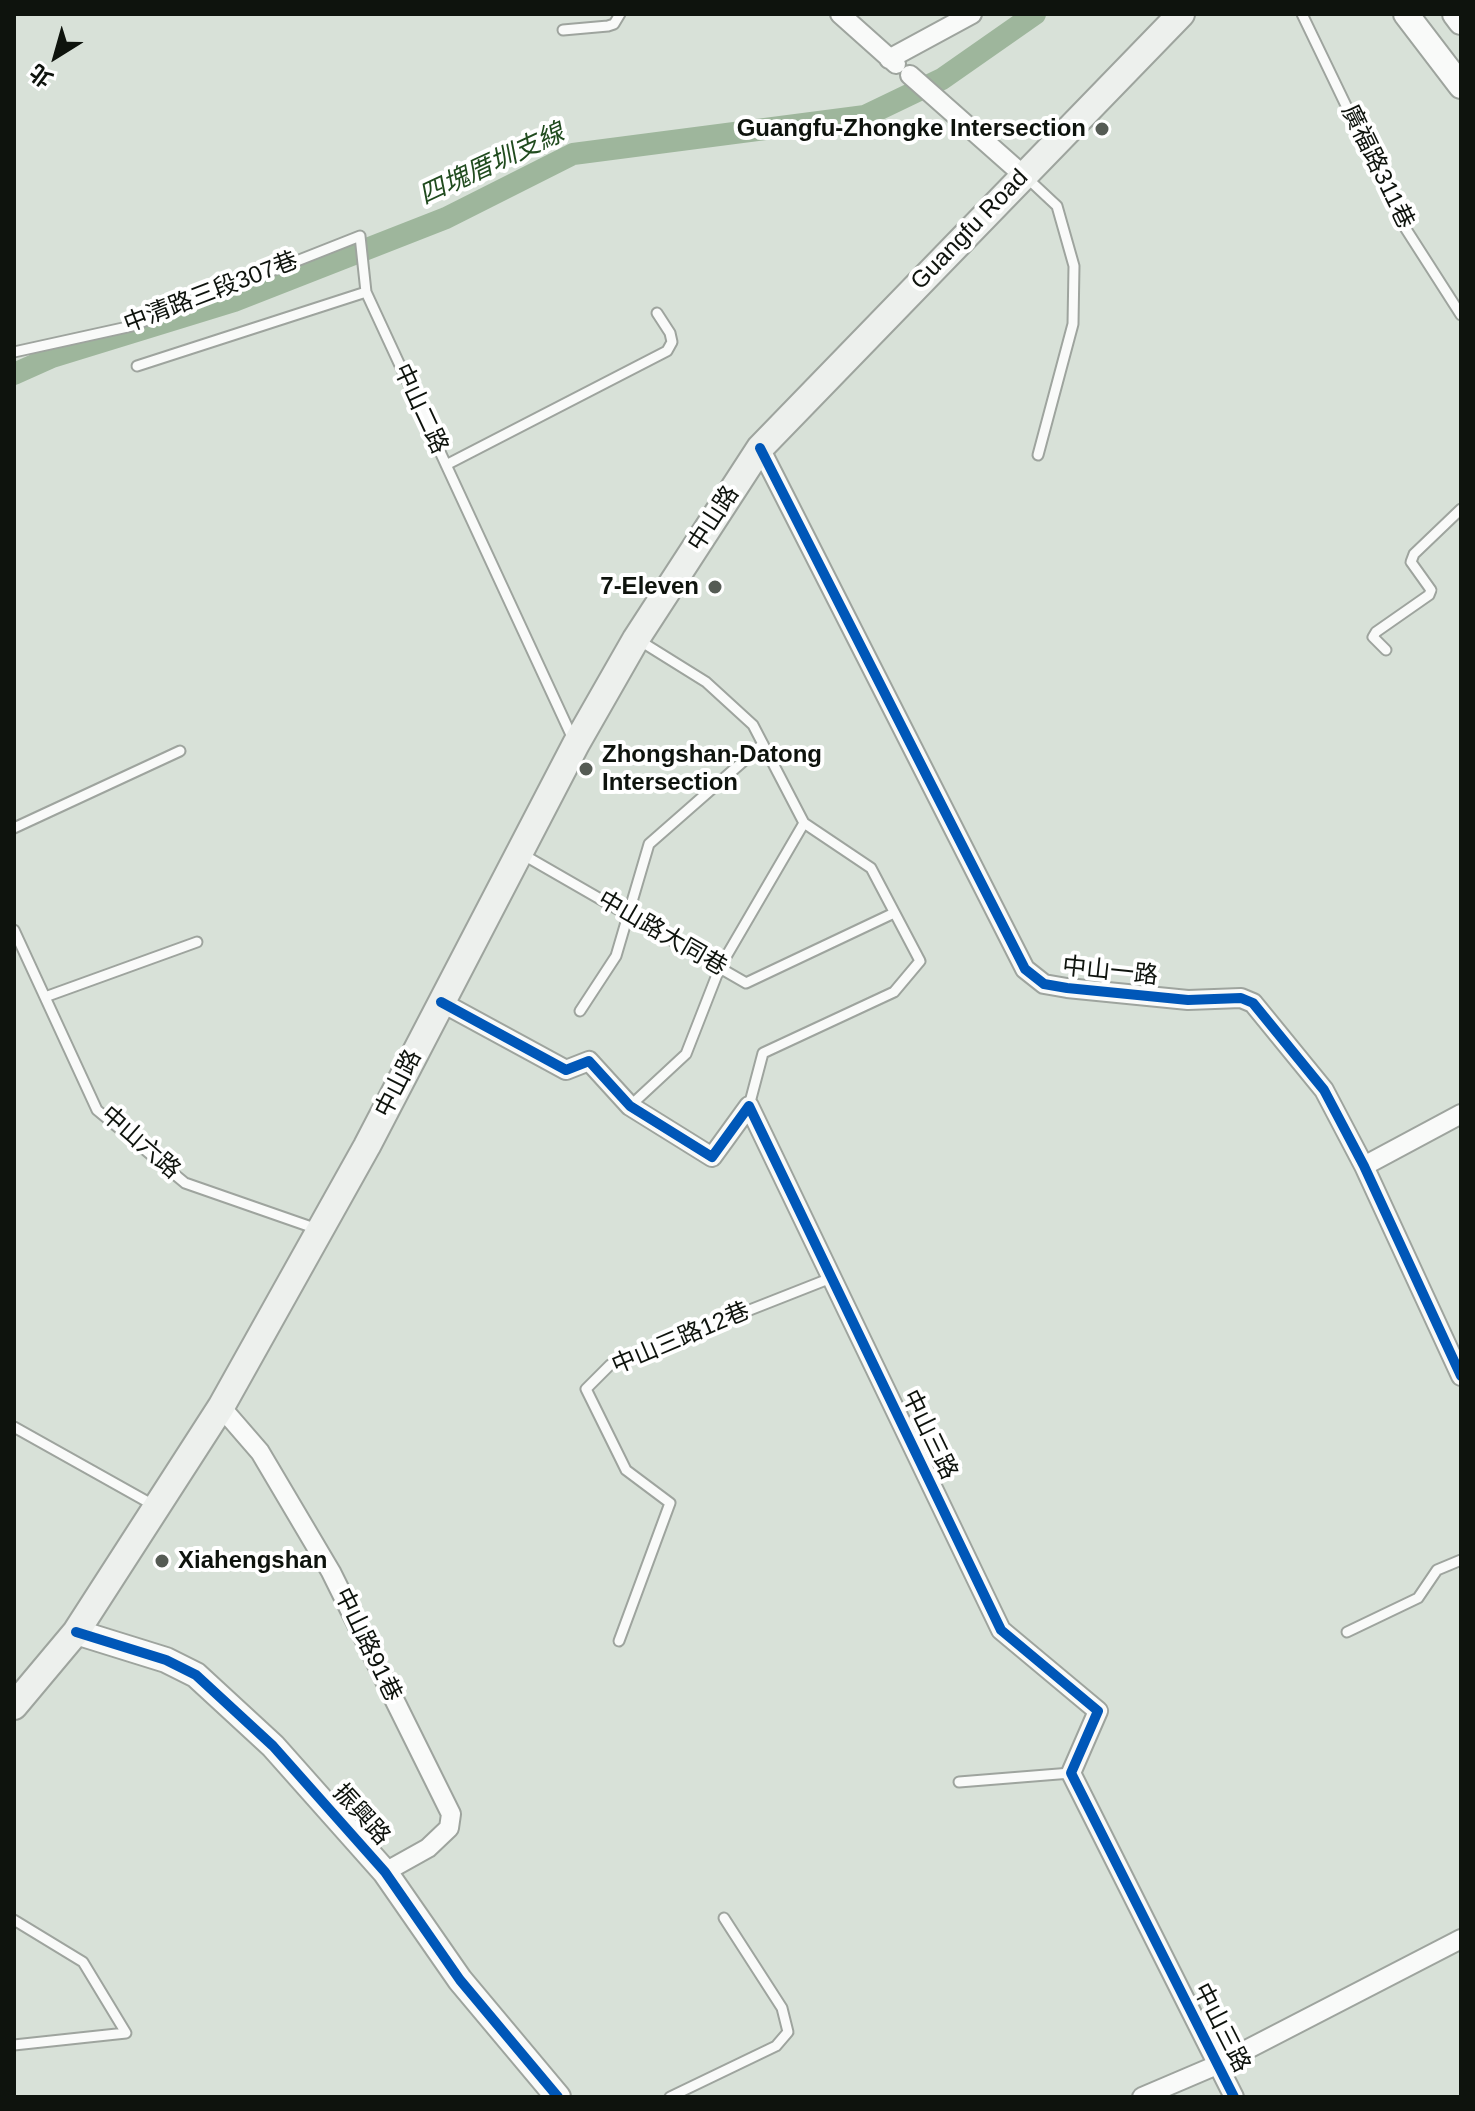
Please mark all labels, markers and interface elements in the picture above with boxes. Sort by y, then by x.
north arrow [16,16,96,96]
text: 北 [25,59,58,92]
street label: 廣福路311巷 [1335,100,1419,234]
place label: Guangfu-Zhongke Intersection [737,115,1086,143]
water label: 四塊厝圳支線 [415,118,569,212]
marker: Guangfu-Zhongke Intersection [1093,120,1111,138]
street label: Guangfu Road [905,164,1035,296]
street label: 中清路三段307巷 [120,247,302,339]
street label: 中山二路 [387,359,453,459]
street label: 中山路 [682,481,746,557]
place label: 7-Eleven [600,573,699,601]
marker: 7-Eleven [706,578,724,596]
place label: Zhongshan-Datong Intersection [602,741,822,797]
marker: Zhongshan-Datong Intersection [577,760,595,778]
street label: 中山路大同巷 [592,886,732,982]
street label: 中山一路 [1061,953,1159,991]
street label: 中山路 [370,1045,428,1123]
street label: 中山六路 [94,1101,186,1185]
street label: 中山三路12巷 [608,1297,754,1381]
street label: 中山三路 [895,1386,963,1484]
place label: Xiahengshan [178,1547,327,1575]
marker: Xiahengshan [153,1552,171,1570]
street label: 中山路91巷 [327,1584,407,1706]
street label: 振興路 [326,1779,396,1851]
street label: 中山三路 [1186,1979,1256,2077]

